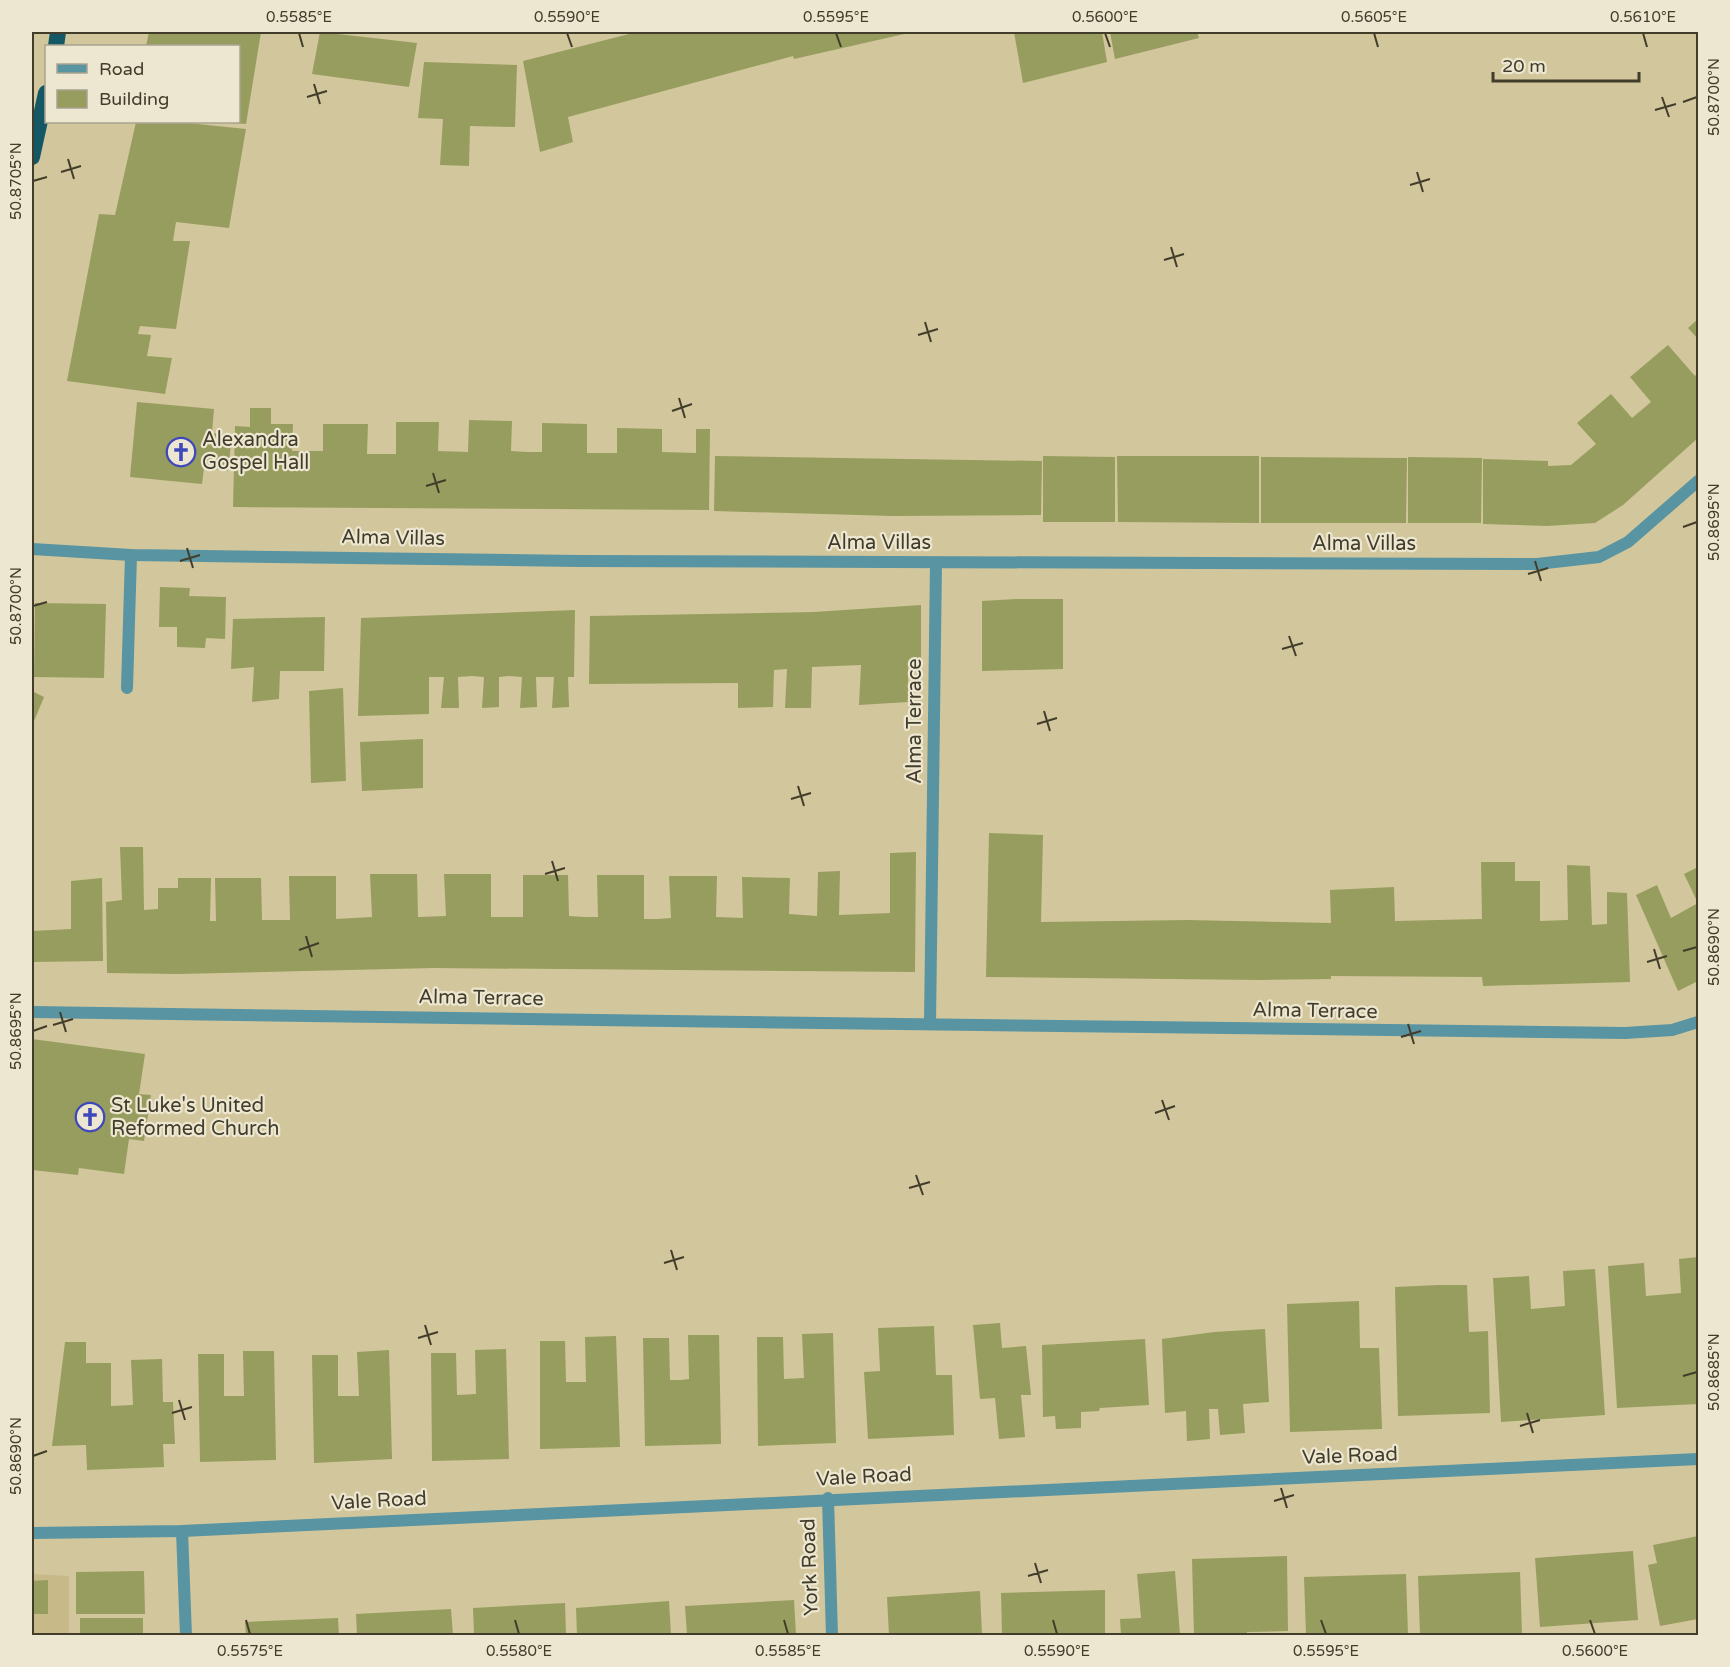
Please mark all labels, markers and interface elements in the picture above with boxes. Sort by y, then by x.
text: 0.5585°E [266,8,332,26]
text: 0.5590°E [534,8,600,26]
text: 0.5595°E [803,8,869,26]
text: 0.5600°E [1072,8,1138,26]
text: 0.5605°E [1341,8,1407,26]
text: 0.5610°E [1610,8,1676,26]
legend [45,45,240,123]
scale bar [1493,45,1638,83]
text: 20 m [1502,55,1546,77]
text: Road [99,58,144,80]
text: 50.8700°N [1705,58,1723,136]
text: Building [99,88,169,110]
text: 50.8705°N [7,142,25,220]
place label: Alexandra Gospel Hall [202,428,309,475]
church icon: Alexandra Gospel Hall [165,436,197,468]
text: 50.8695°N [1705,483,1723,561]
street label: Alma Villas [341,525,445,551]
street label: Alma Villas [827,531,931,555]
street label: Alma Villas [1312,532,1416,556]
text: 50.8700°N [7,567,25,645]
street label: Alma Terrace [903,658,927,784]
text: 50.8690°N [1705,908,1723,986]
street label: Alma Terrace [418,985,544,1011]
text: 50.8695°N [7,992,25,1070]
street label: Alma Terrace [1252,998,1378,1024]
place label: St Luke's United Reformed Church [111,1094,279,1141]
church icon: St Luke's United Reformed Church [74,1101,106,1133]
text: 50.8685°N [1705,1333,1723,1411]
text: 50.8690°N [7,1417,25,1495]
street label: Vale Road [1302,1442,1398,1470]
street label: Vale Road [816,1463,912,1491]
street label: Vale Road [331,1487,427,1515]
street label: York Road [796,1518,824,1616]
text: 0.5575°E [217,1642,283,1660]
text: 0.5580°E [486,1642,552,1660]
text: 0.5585°E [755,1642,821,1660]
text: 0.5590°E [1024,1642,1090,1660]
text: 0.5595°E [1293,1642,1359,1660]
text: 0.5600°E [1562,1642,1628,1660]

